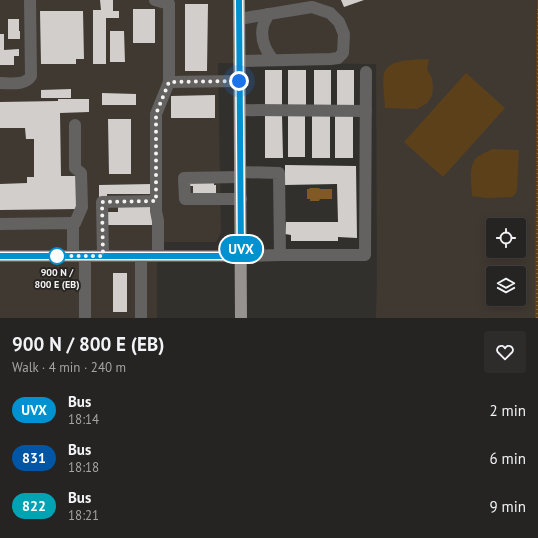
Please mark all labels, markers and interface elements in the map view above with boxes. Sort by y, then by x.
your location [229,71,249,91]
map controls [486,218,526,306]
button: locate [486,218,526,258]
line badge: UVX [218,236,264,262]
text: UVX [228,240,254,258]
marker: 900 N / 800 E (EB) [48,247,66,265]
place label: 900 N / 800 E (EB) [35,266,79,291]
button: layers [486,266,526,306]
button: heart [484,331,526,373]
text: 900 N / 800 E (EB) [12,332,164,356]
text: Walk · 4 min · 240 m [12,359,126,376]
text: Bus [68,392,91,411]
text: UVX [21,401,47,419]
text: 2 min [489,401,526,420]
text: 18:14 [68,411,99,428]
text: Bus [68,440,91,459]
text: 831 [22,449,46,467]
text: 6 min [489,449,526,468]
text: 18:18 [68,459,99,476]
text: Bus [68,488,91,507]
text: 822 [22,497,46,515]
text: 9 min [489,497,526,516]
text: 18:21 [68,507,99,524]

